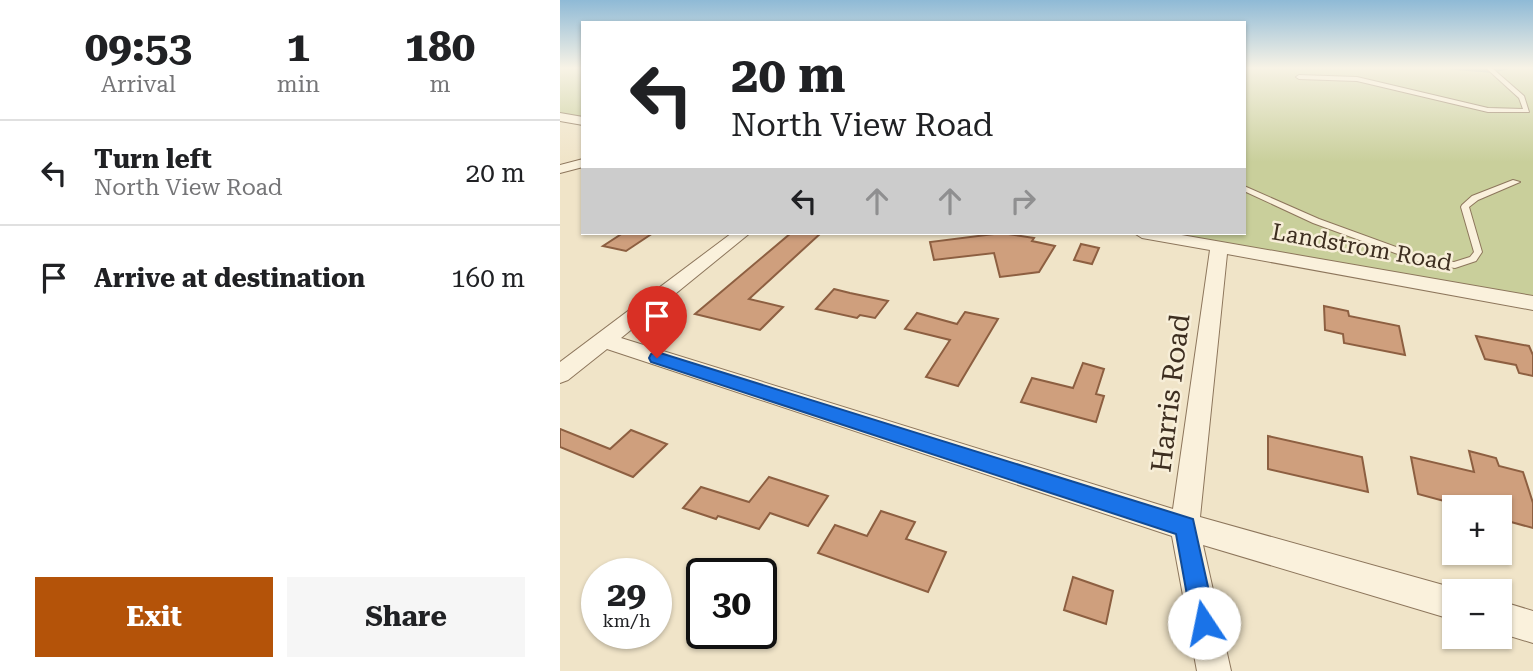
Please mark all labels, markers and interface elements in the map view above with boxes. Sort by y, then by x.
text: 09:53 [85,22,192,71]
text: 1 [287,22,310,71]
text: 180 [405,22,475,71]
text: 20 m [731,47,846,104]
icon: left [616,49,707,140]
text: Arrival [101,71,176,98]
text: min [277,71,320,98]
text: m [429,71,450,98]
text: North View Road [731,106,993,144]
text: Turn left [94,144,212,174]
icon: left [35,154,73,192]
text: 20 m [466,158,525,188]
text: North View Road [94,174,283,201]
icon: left [785,182,823,220]
icon: ahead [858,182,896,220]
icon: ahead [931,182,969,220]
icon: right [1004,182,1042,220]
street label: Landstrom Road [1270,218,1454,277]
icon: arrive [35,259,73,297]
text: Arrive at destination [94,263,365,293]
text: 160 m [451,263,525,293]
pin [627,286,687,358]
icon: arrive [638,297,676,335]
street label: Harris Road [1144,312,1197,474]
map controls [1442,495,1512,649]
button: + [1442,495,1512,565]
speed limit sign: 30 [686,558,777,649]
text: 29 [607,574,646,615]
button: Exit [35,577,273,657]
button: Share [287,577,525,657]
button: − [1442,579,1512,649]
position arrow [1167,586,1241,660]
text: km/h [602,610,651,631]

